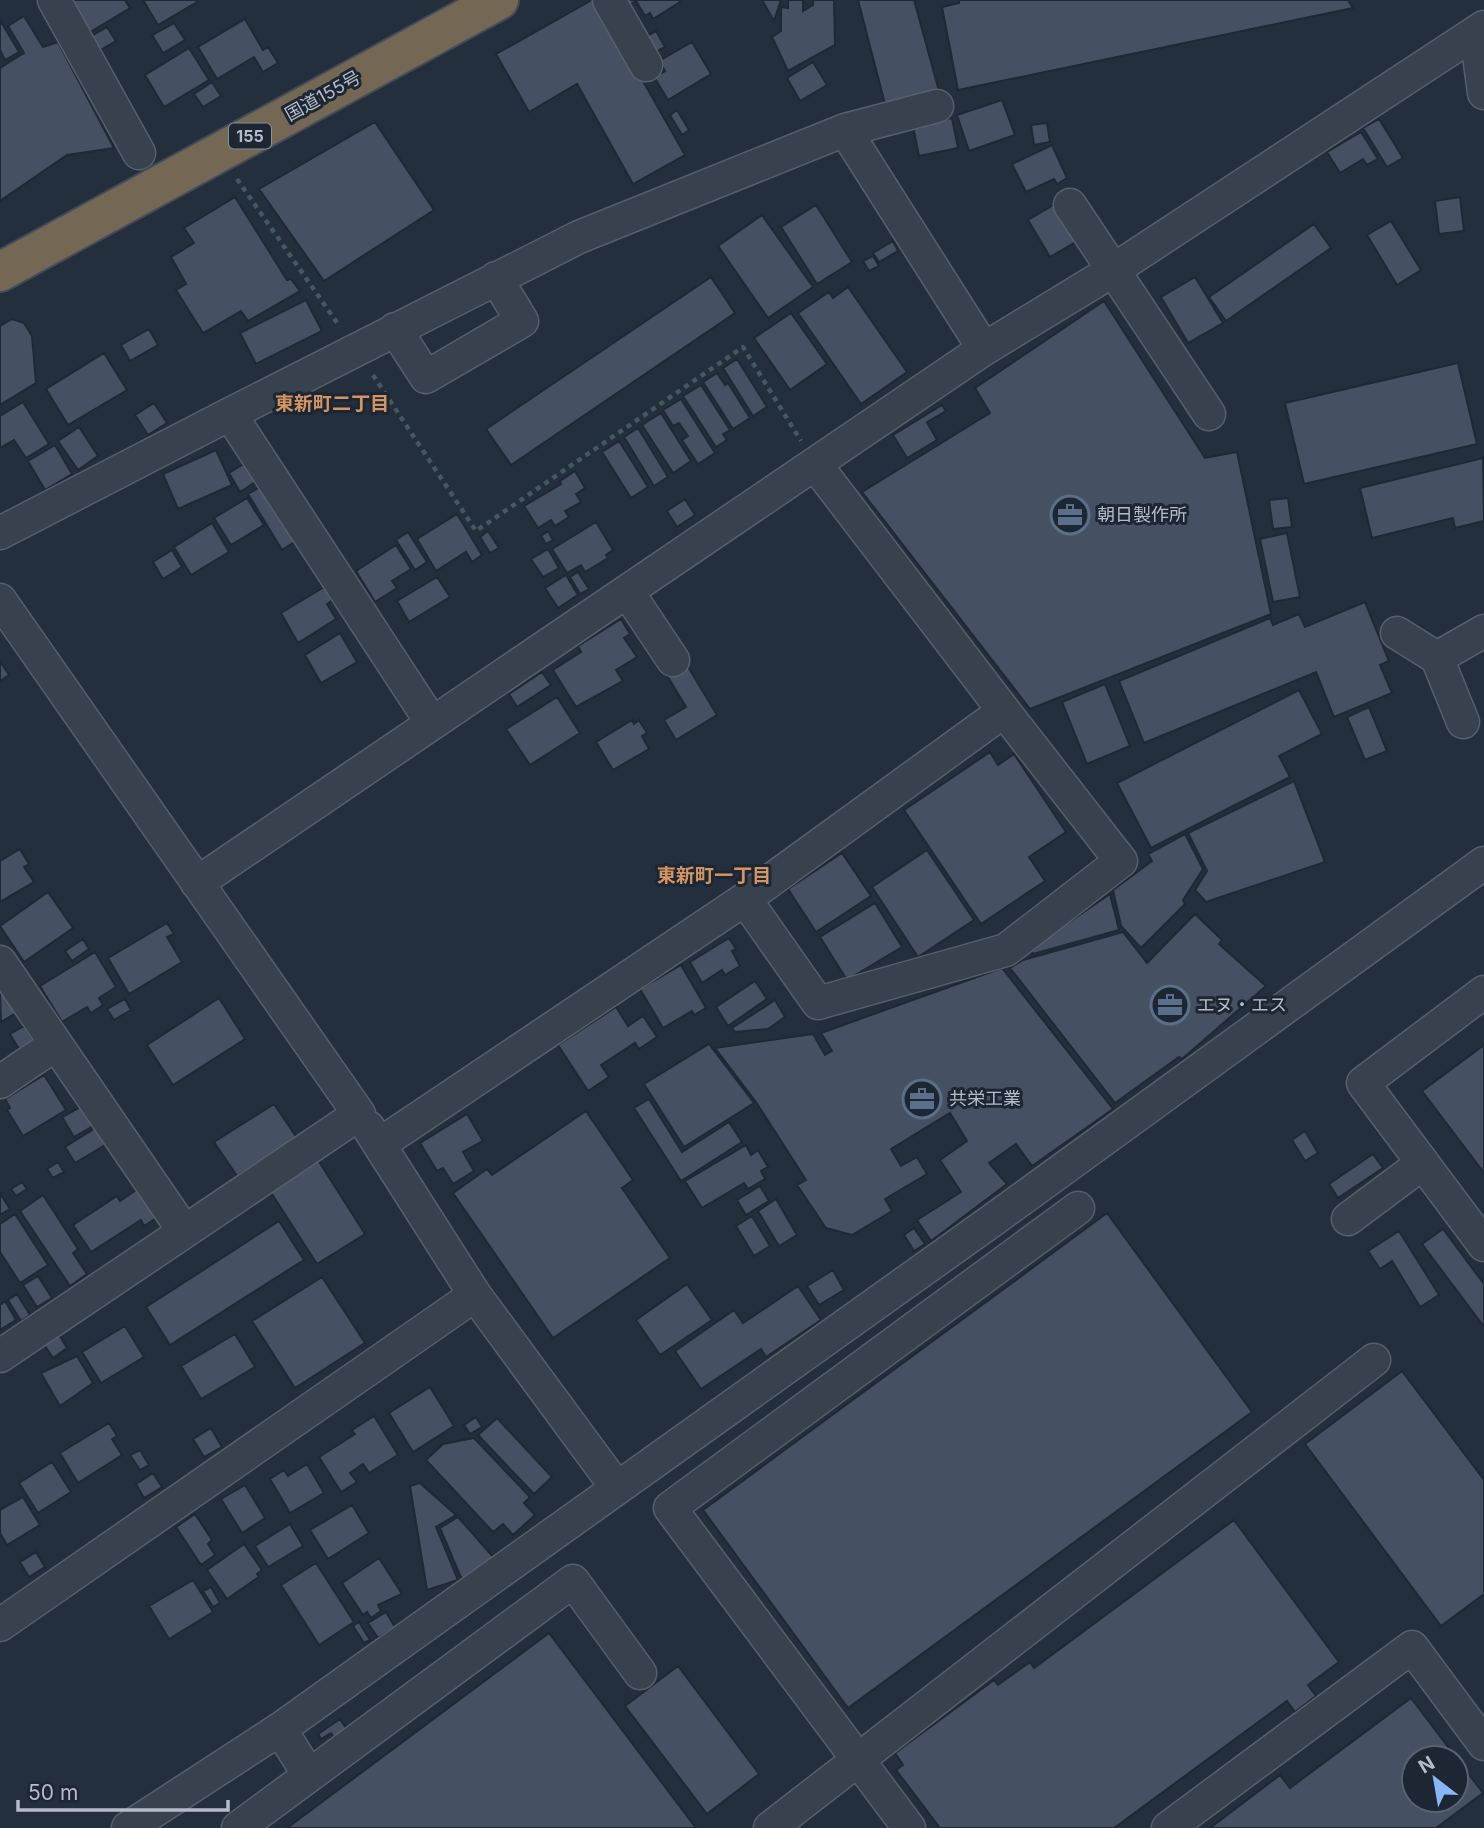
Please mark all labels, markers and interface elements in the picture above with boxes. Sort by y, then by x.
street label: 国道155号 [281,66,364,125]
road number: 155 [229,124,271,148]
district label: 東新町二丁目 [275,392,389,415]
office icon: 朝日製作所 [1049,494,1091,536]
place label: 朝日製作所 [1097,504,1187,525]
district label: 東新町一丁目 [657,864,771,887]
office icon: エヌ・エス [1149,984,1191,1026]
place label: エヌ・エス [1197,994,1287,1015]
office icon: 共栄工業 [901,1078,943,1120]
place label: 共栄工業 [949,1088,1021,1109]
north arrow [1400,1744,1470,1814]
text: N [1414,1751,1439,1778]
scale bar [18,1769,228,1813]
text: 50 m [28,1780,78,1805]

